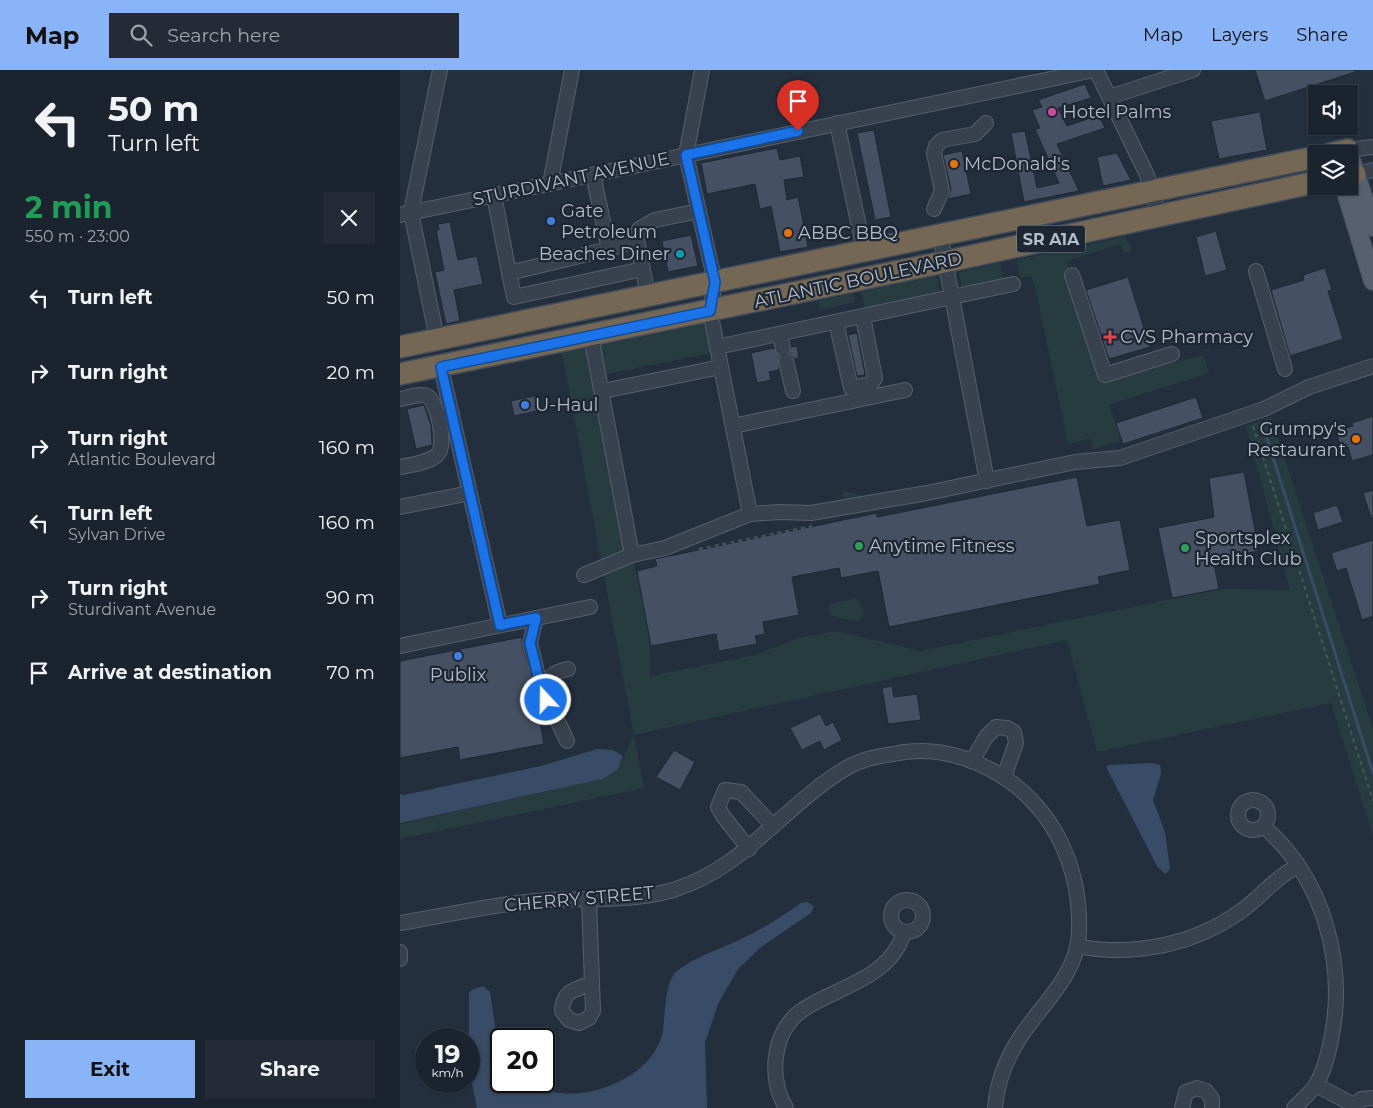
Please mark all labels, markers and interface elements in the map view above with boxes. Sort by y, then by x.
search box [109,13,459,58]
text: Map [25,21,79,50]
icon: search [127,21,155,49]
text: Search here [167,24,280,47]
text: Map [1143,24,1183,46]
text: Layers [1211,24,1268,46]
text: Share [1296,24,1348,46]
pin [777,80,819,131]
map controls [1308,85,1358,195]
button: sound [1308,85,1358,135]
text: 50 m [108,87,199,130]
icon: arrive [784,87,812,115]
icon: left [25,90,90,155]
place label: Hotel Palms [1062,101,1172,123]
marker: Hotel Palms [1046,106,1058,118]
text: Turn left [108,130,200,157]
button: layers [1308,145,1358,195]
street label: STURDIVANT AVENUE [471,147,671,211]
place label: McDonald's [964,153,1070,175]
marker: McDonald's [948,158,960,170]
text: 2 min [25,189,112,226]
button: close [323,192,375,244]
place label: Gate Petroleum [561,200,657,243]
marker: Gate Petroleum [545,215,557,227]
place label: ABBC BBQ [798,222,898,244]
road number: SR A1A [1017,226,1085,252]
text: 550 m · 23:00 [25,227,130,246]
marker: ABBC BBQ [782,227,794,239]
place label: Beaches Diner [539,243,670,265]
street label: ATLANTIC BOULEVARD [752,247,964,313]
marker: Beaches Diner [674,248,686,260]
icon: left [25,284,53,312]
text: Turn left [68,286,153,309]
text: 50 m [327,286,375,309]
place label: CVS Pharmacy [1120,326,1253,348]
marker: CVS Pharmacy [1104,331,1116,343]
icon: right [25,359,53,387]
text: Turn right [68,361,168,384]
text: 20 m [327,361,375,384]
place label: U-Haul [535,394,598,416]
marker: U-Haul [519,399,531,411]
place label: Grumpy's Restaurant [1247,418,1346,461]
text: Turn right [68,427,168,450]
marker: Grumpy's Restaurant [1350,433,1362,445]
icon: right [25,434,53,462]
text: 160 m [319,436,375,459]
text: Atlantic Boulevard [68,450,216,469]
text: Turn left [68,502,153,525]
icon: left [25,509,53,537]
text: 160 m [319,511,375,534]
text: Sylvan Drive [68,525,166,544]
place label: Sportsplex Health Club [1195,527,1302,570]
place label: Anytime Fitness [869,535,1015,557]
marker: Anytime Fitness [853,540,865,552]
marker: Sportsplex Health Club [1179,542,1191,554]
text: Turn right [68,577,168,600]
icon: right [25,584,53,612]
text: 90 m [326,586,375,609]
text: Sturdivant Avenue [68,600,216,619]
marker: Publix [452,650,464,662]
icon: arrive [25,659,53,687]
text: Arrive at destination [68,661,272,684]
text: 70 m [326,661,375,684]
place label: Publix [430,664,487,686]
position arrow [519,673,571,725]
street label: CHERRY STREET [503,881,655,916]
speed limit sign: 20 [490,1028,555,1093]
text: 19 [435,1039,460,1069]
button: Exit [25,1040,195,1098]
button: Share [205,1040,375,1098]
text: km/h [431,1065,464,1080]

